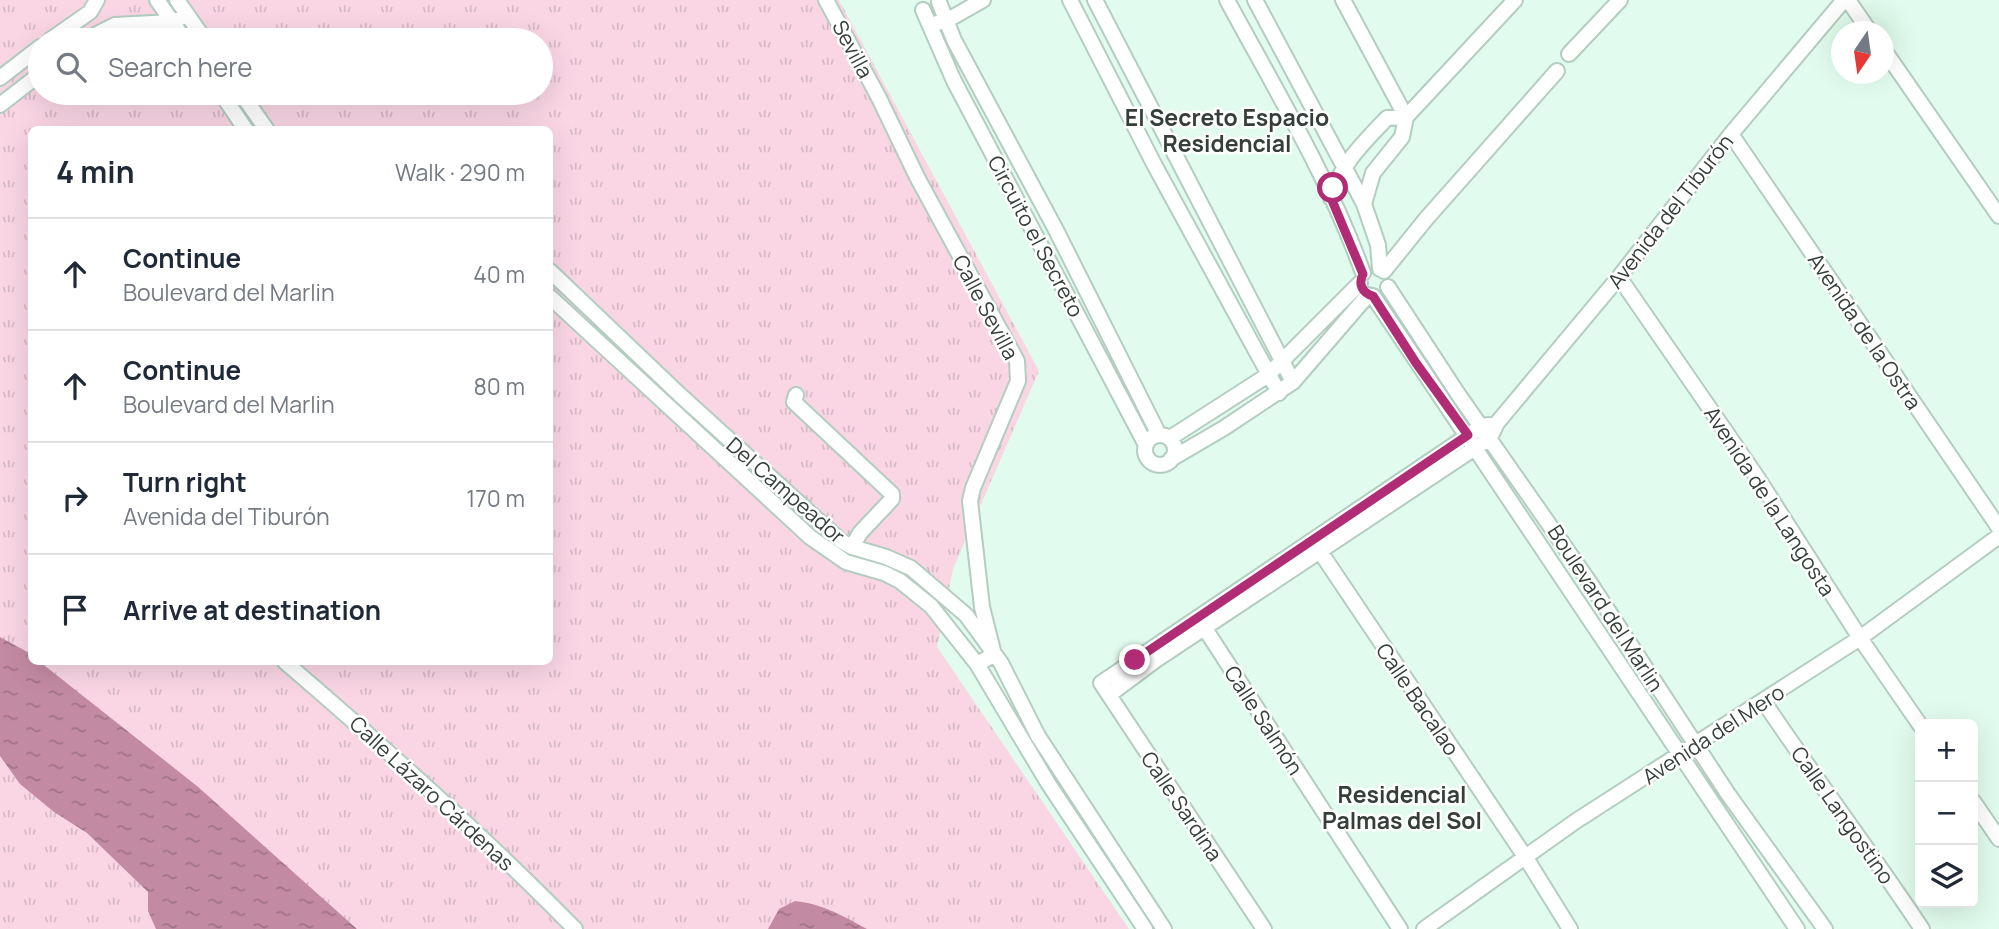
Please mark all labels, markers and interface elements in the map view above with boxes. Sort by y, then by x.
street label: Sevilla [826,15,880,83]
north arrow [1831,21,1894,84]
search box [28,28,553,105]
icon: search [52,48,90,86]
text: Search here [108,49,253,85]
district label: El Secreto Espacio Residencial [1125,101,1329,159]
street label: Avenida del Tiburón [1601,128,1739,294]
street label: Circuito el Secreto [982,150,1090,322]
text: 4 min [56,151,134,192]
text: Walk · 290 m [395,156,525,188]
route start [1317,172,1348,203]
text: Continue [123,240,241,276]
street label: Avenida de la Ostra [1802,247,1928,415]
street label: Calle Sevilla [947,250,1025,364]
icon: ahead [56,255,94,293]
text: 40 m [473,258,525,290]
text: Boulevard del Marlin [123,276,335,308]
text: Continue [123,352,241,388]
icon: ahead [56,367,94,405]
text: 80 m [474,370,525,402]
text: Boulevard del Marlin [123,388,335,420]
street label: Avenida de la Langosta [1698,401,1842,601]
street label: Del Campeador [721,431,852,550]
text: Turn right [123,464,247,500]
icon: right [56,479,94,517]
text: 170 m [466,482,525,514]
text: Avenida del Tiburón [123,500,330,532]
street label: Boulevard del Marlin [1542,519,1670,697]
icon: arrive [56,591,94,629]
text: Arrive at destination [123,592,381,628]
street label: Calle Bacalao [1370,637,1466,761]
route end [1119,644,1150,675]
street label: Calle Salmón [1218,660,1310,780]
street label: Avenida del Mero [1637,678,1789,790]
street label: Calle Lázaro Cárdenas [344,709,520,877]
map controls [1915,719,1978,908]
button: + [1915,719,1978,782]
street label: Calle Langostino [1785,741,1901,889]
street label: Calle Sardina [1135,746,1229,866]
district label: Residencial Palmas del Sol [1322,778,1482,836]
button: − [1915,782,1978,845]
button: layers [1915,845,1978,908]

